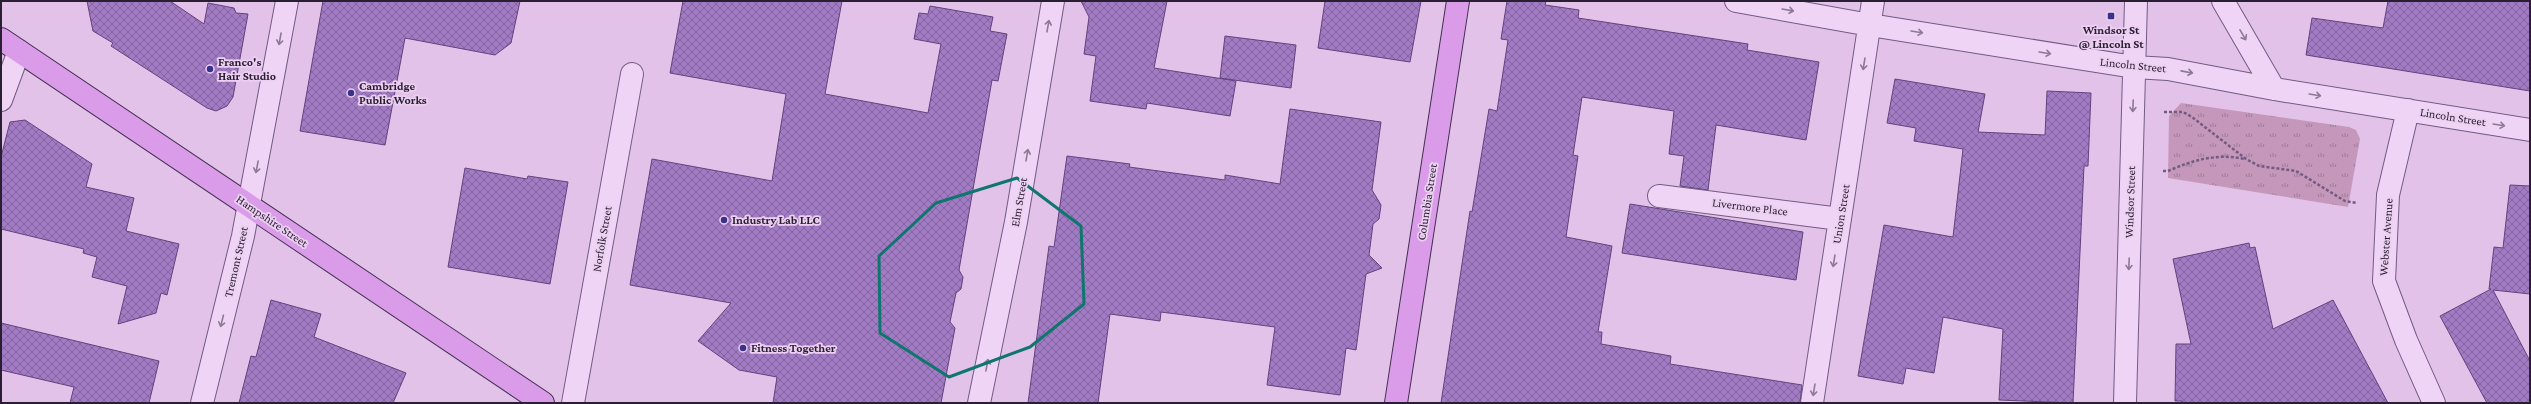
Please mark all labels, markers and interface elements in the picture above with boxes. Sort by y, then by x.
one-way arrow [1782,7,1795,15]
marker: Windsor St @ Lincoln St [2106,11,2116,21]
one-way arrow [1045,20,1053,33]
place label: Windsor St @ Lincoln St [2078,23,2144,51]
one-way arrow [1910,29,1923,37]
one-way arrow [2239,29,2247,41]
one-way arrow [276,33,284,46]
one-way arrow [2038,49,2051,57]
place label: Franco's Hair Studio [218,55,276,83]
street label: Lincoln Street [2099,55,2168,76]
one-way arrow [1860,57,1868,70]
marker: Franco's Hair Studio [205,64,215,74]
one-way arrow [2180,68,2193,76]
place label: Cambridge Public Works [359,79,427,107]
marker: Cambridge Public Works [346,88,356,98]
one-way arrow [2308,92,2321,100]
one-way arrow [2129,99,2137,112]
street label: Lincoln Street [2419,105,2488,129]
one-way arrow [2492,121,2505,129]
one-way arrow [1023,148,1031,161]
one-way arrow [252,160,260,173]
street label: Columbia Street [1414,162,1440,241]
street label: Windsor Street [2122,165,2138,238]
street label: Elm Street [1008,175,1030,228]
street label: Union Street [1829,182,1853,245]
street label: Hampshire Street [234,192,311,251]
street label: Livermore Place [1711,195,1789,219]
street label: Webster Avenue [2376,198,2396,276]
street label: Norfolk Street [589,204,615,273]
place label: Industry Lab LLC [732,213,821,227]
marker: Industry Lab LLC [719,215,729,225]
street label: Tremont Street [221,224,251,299]
one-way arrow [1830,254,1838,267]
one-way arrow [2125,257,2132,270]
one-way arrow [218,315,225,328]
place label: Fitness Together [751,341,836,355]
marker: Fitness Together [738,343,748,353]
one-way arrow [983,359,991,372]
one-way arrow [1810,383,1818,396]

